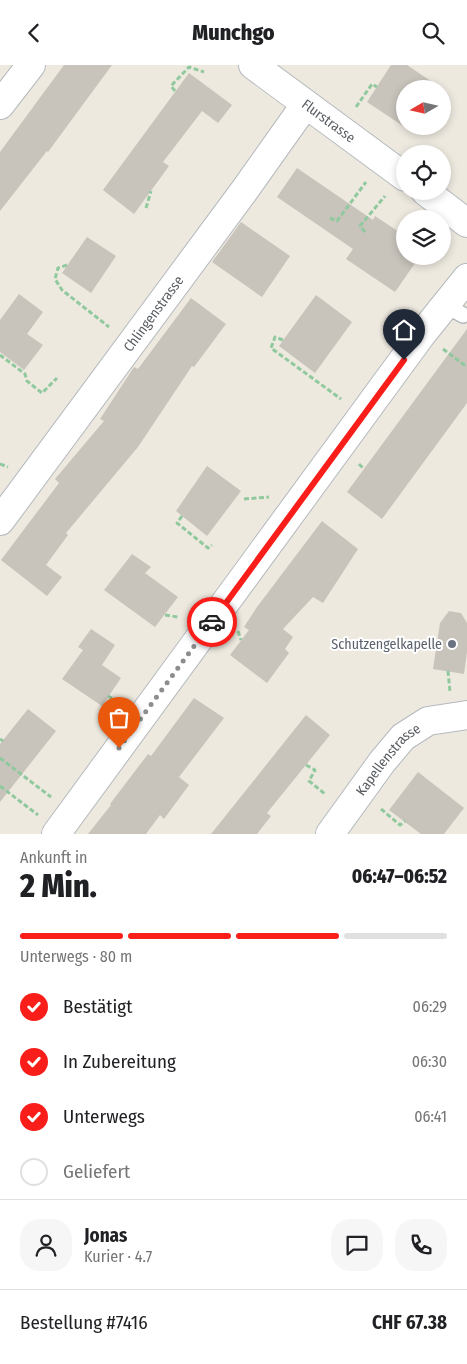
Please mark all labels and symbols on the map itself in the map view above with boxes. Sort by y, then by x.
north arrow [396,80,451,135]
street label: Flurstrasse [298,96,359,147]
street label: Chlingenstrasse [120,272,187,355]
pin [383,309,425,360]
courier [187,597,237,647]
place label: Schutzengelkapelle [331,636,442,653]
marker: Schutzengelkapelle [446,638,458,650]
pin [98,697,140,748]
street label: Kapellenstrasse [353,720,424,799]

